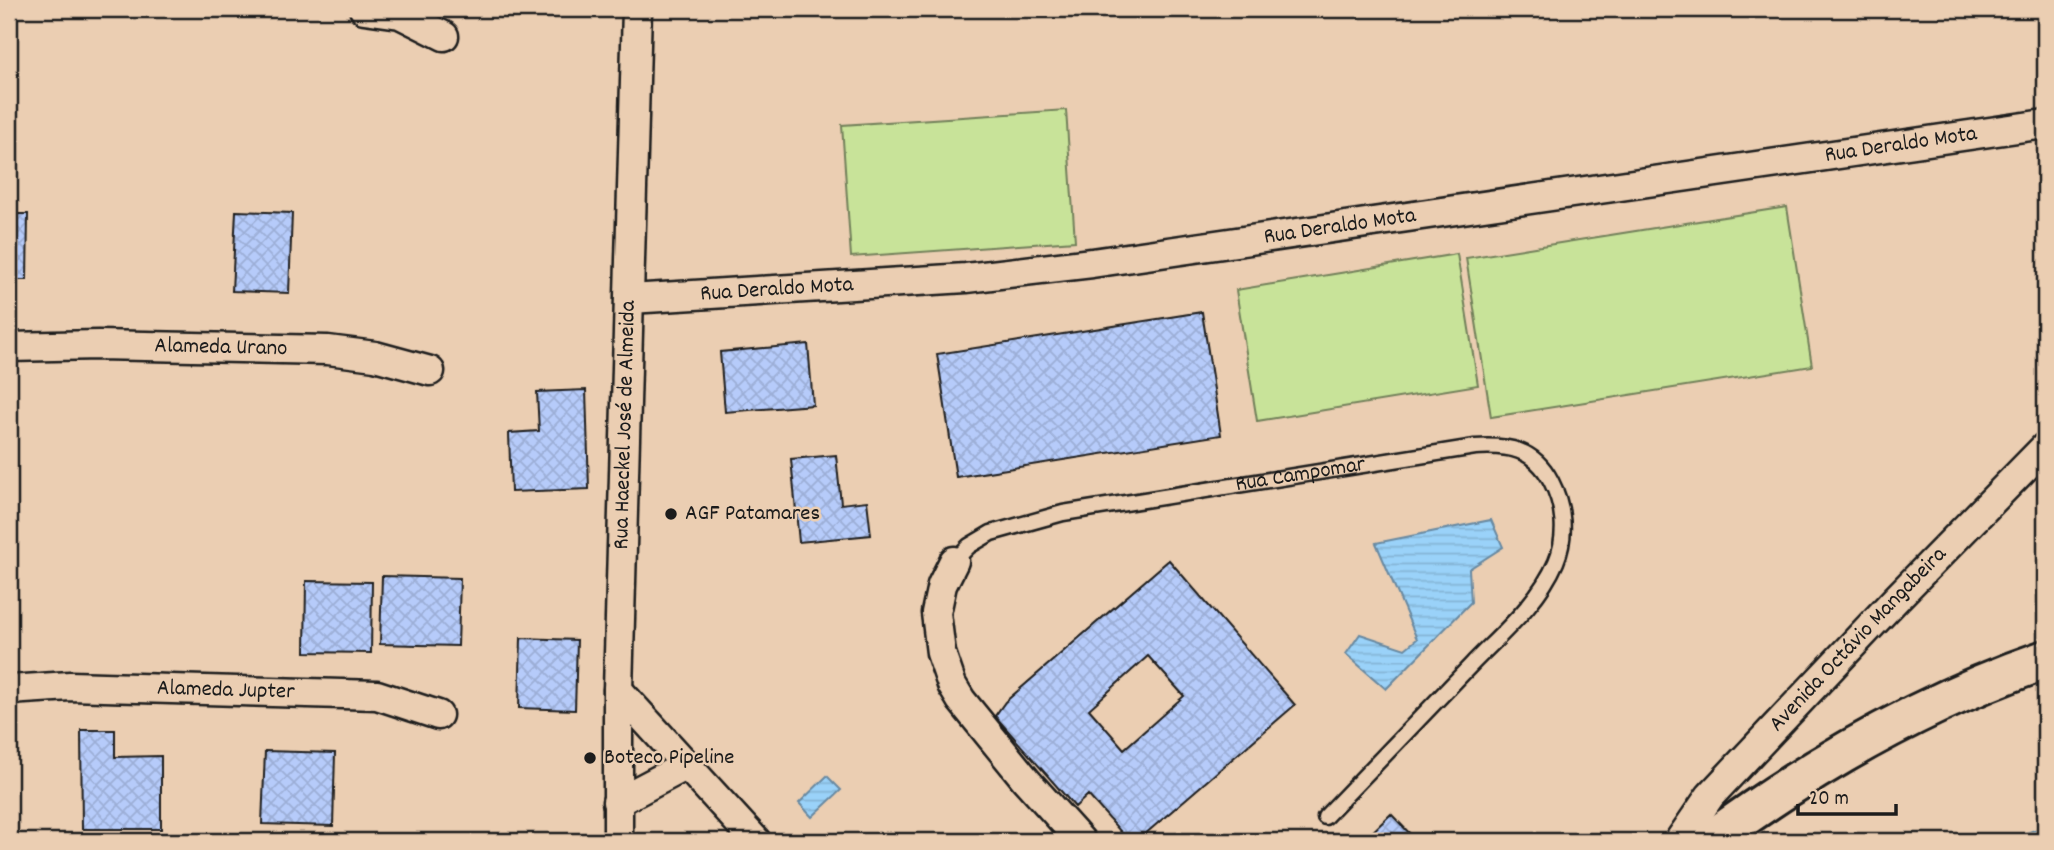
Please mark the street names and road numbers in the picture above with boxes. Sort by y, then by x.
street label: Rua Deraldo Mota [1823,117,1980,172]
street label: Rua Deraldo Mota [1262,199,1419,254]
street label: Rua Deraldo Mota [699,269,855,311]
street label: Rua Haeckel José de Almeida [605,299,645,550]
street label: Alameda Urano [154,330,288,366]
street label: Rua Campomar [1233,448,1368,502]
street label: Avenida Octávio Mangabeira [1762,539,1956,740]
street label: Alameda Jupter [156,672,296,709]

